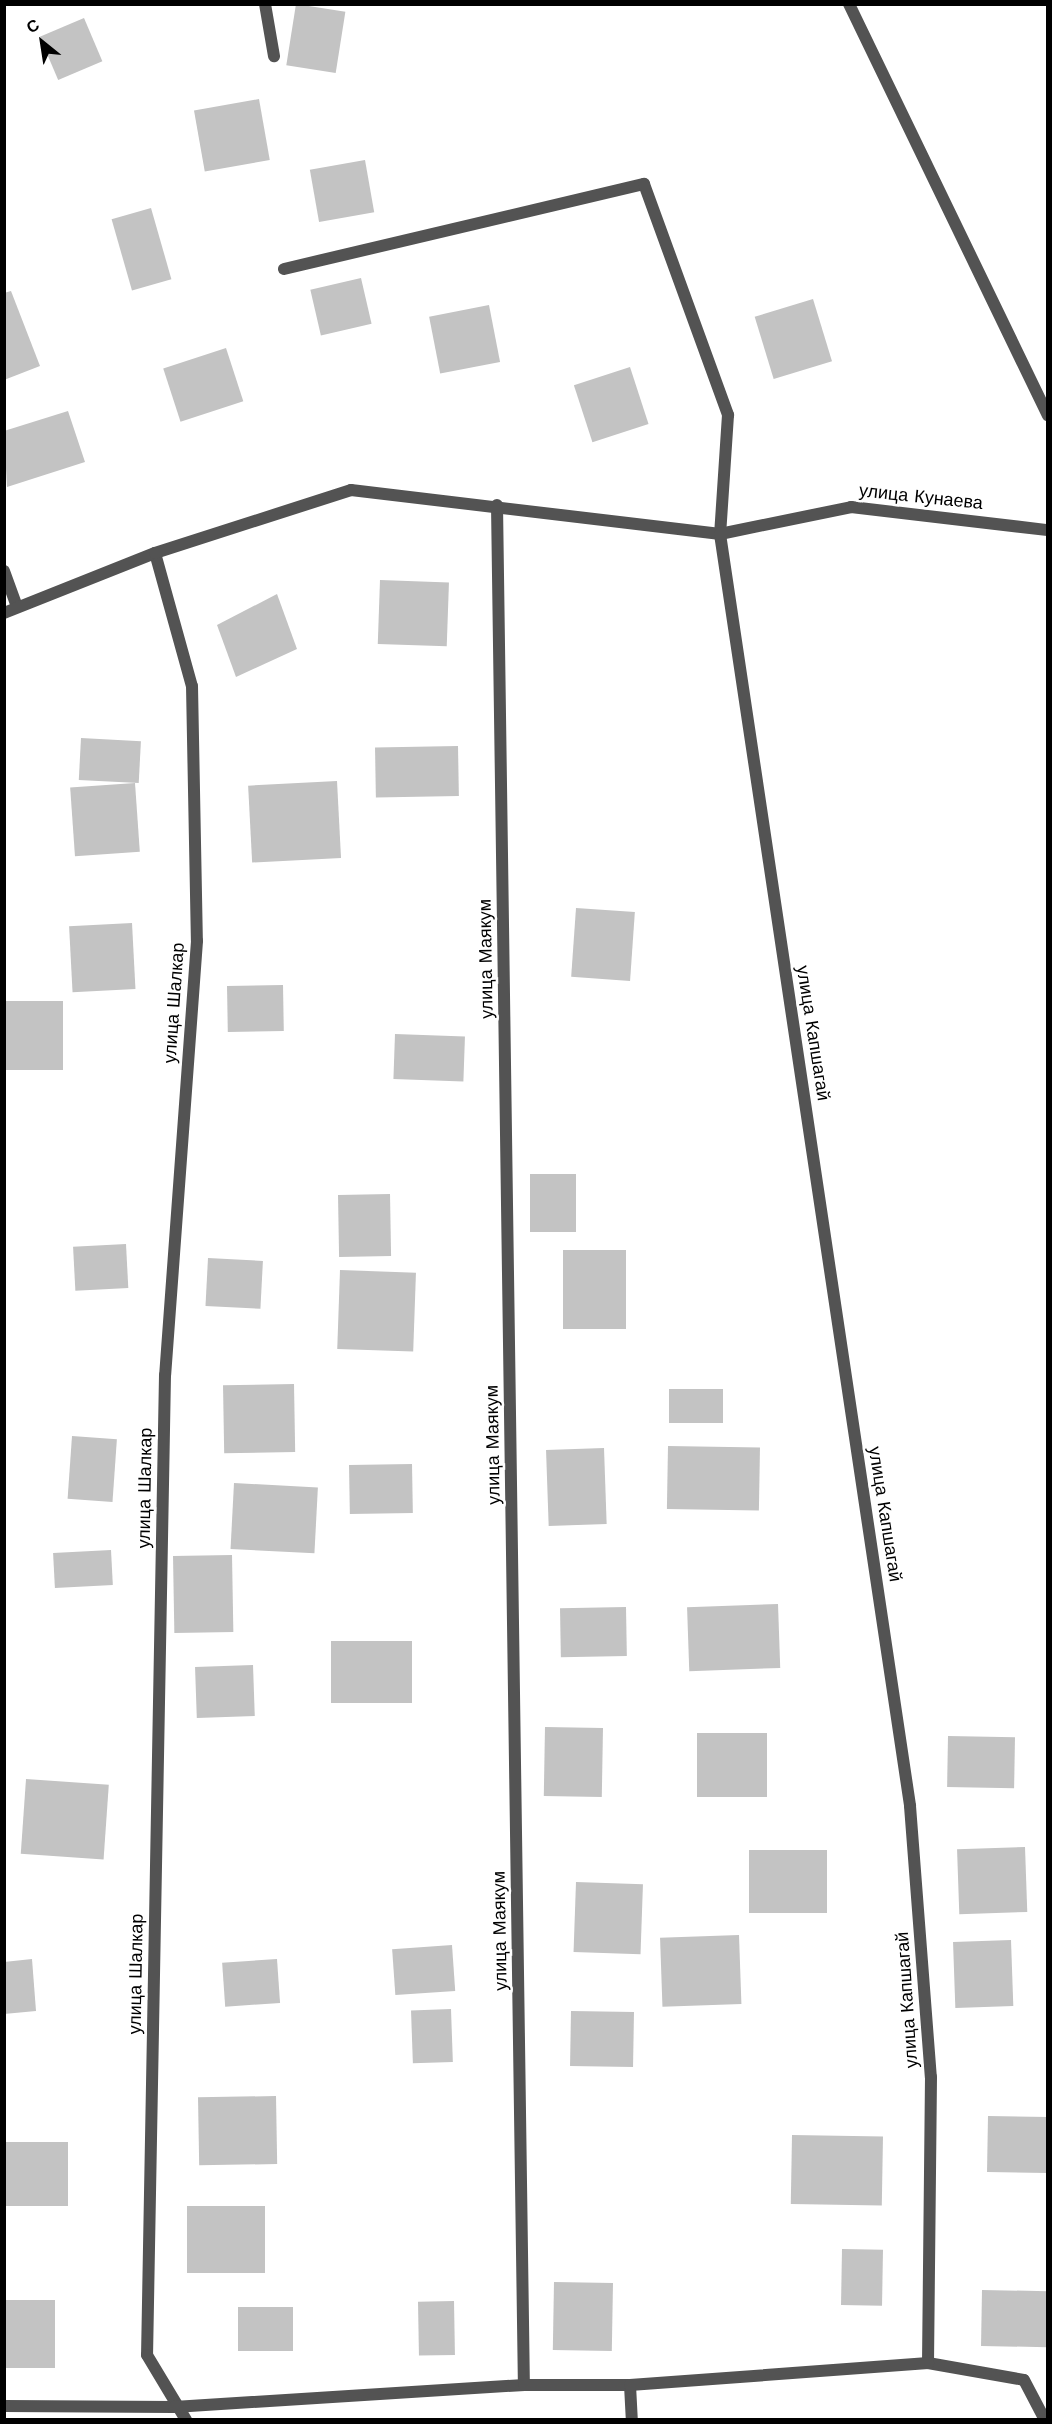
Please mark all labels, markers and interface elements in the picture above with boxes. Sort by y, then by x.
north arrow [12,12,72,72]
text: С [23,15,43,37]
street label: улица Кунаева [858,480,984,514]
street label: улица Маякум [474,899,498,1019]
street label: улица Шалкар [159,942,189,1064]
street label: улица Капшагай [792,964,834,1102]
street label: улица Маякум [481,1385,505,1505]
street label: улица Шалкар [133,1427,157,1549]
street label: улица Капшагай [864,1445,906,1583]
street label: улица Маякум [488,1871,512,1991]
street label: улица Шалкар [124,1913,148,2035]
street label: улица Капшагай [891,1931,923,2069]

